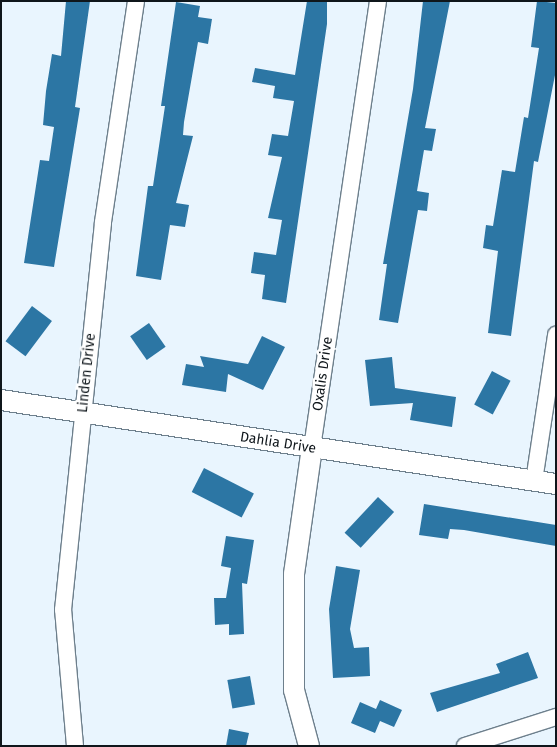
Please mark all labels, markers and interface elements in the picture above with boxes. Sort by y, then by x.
street label: Linden Drive [74,332,100,414]
street label: Oxalis Drive [309,336,337,412]
street label: Dahlia Drive [239,429,317,457]

